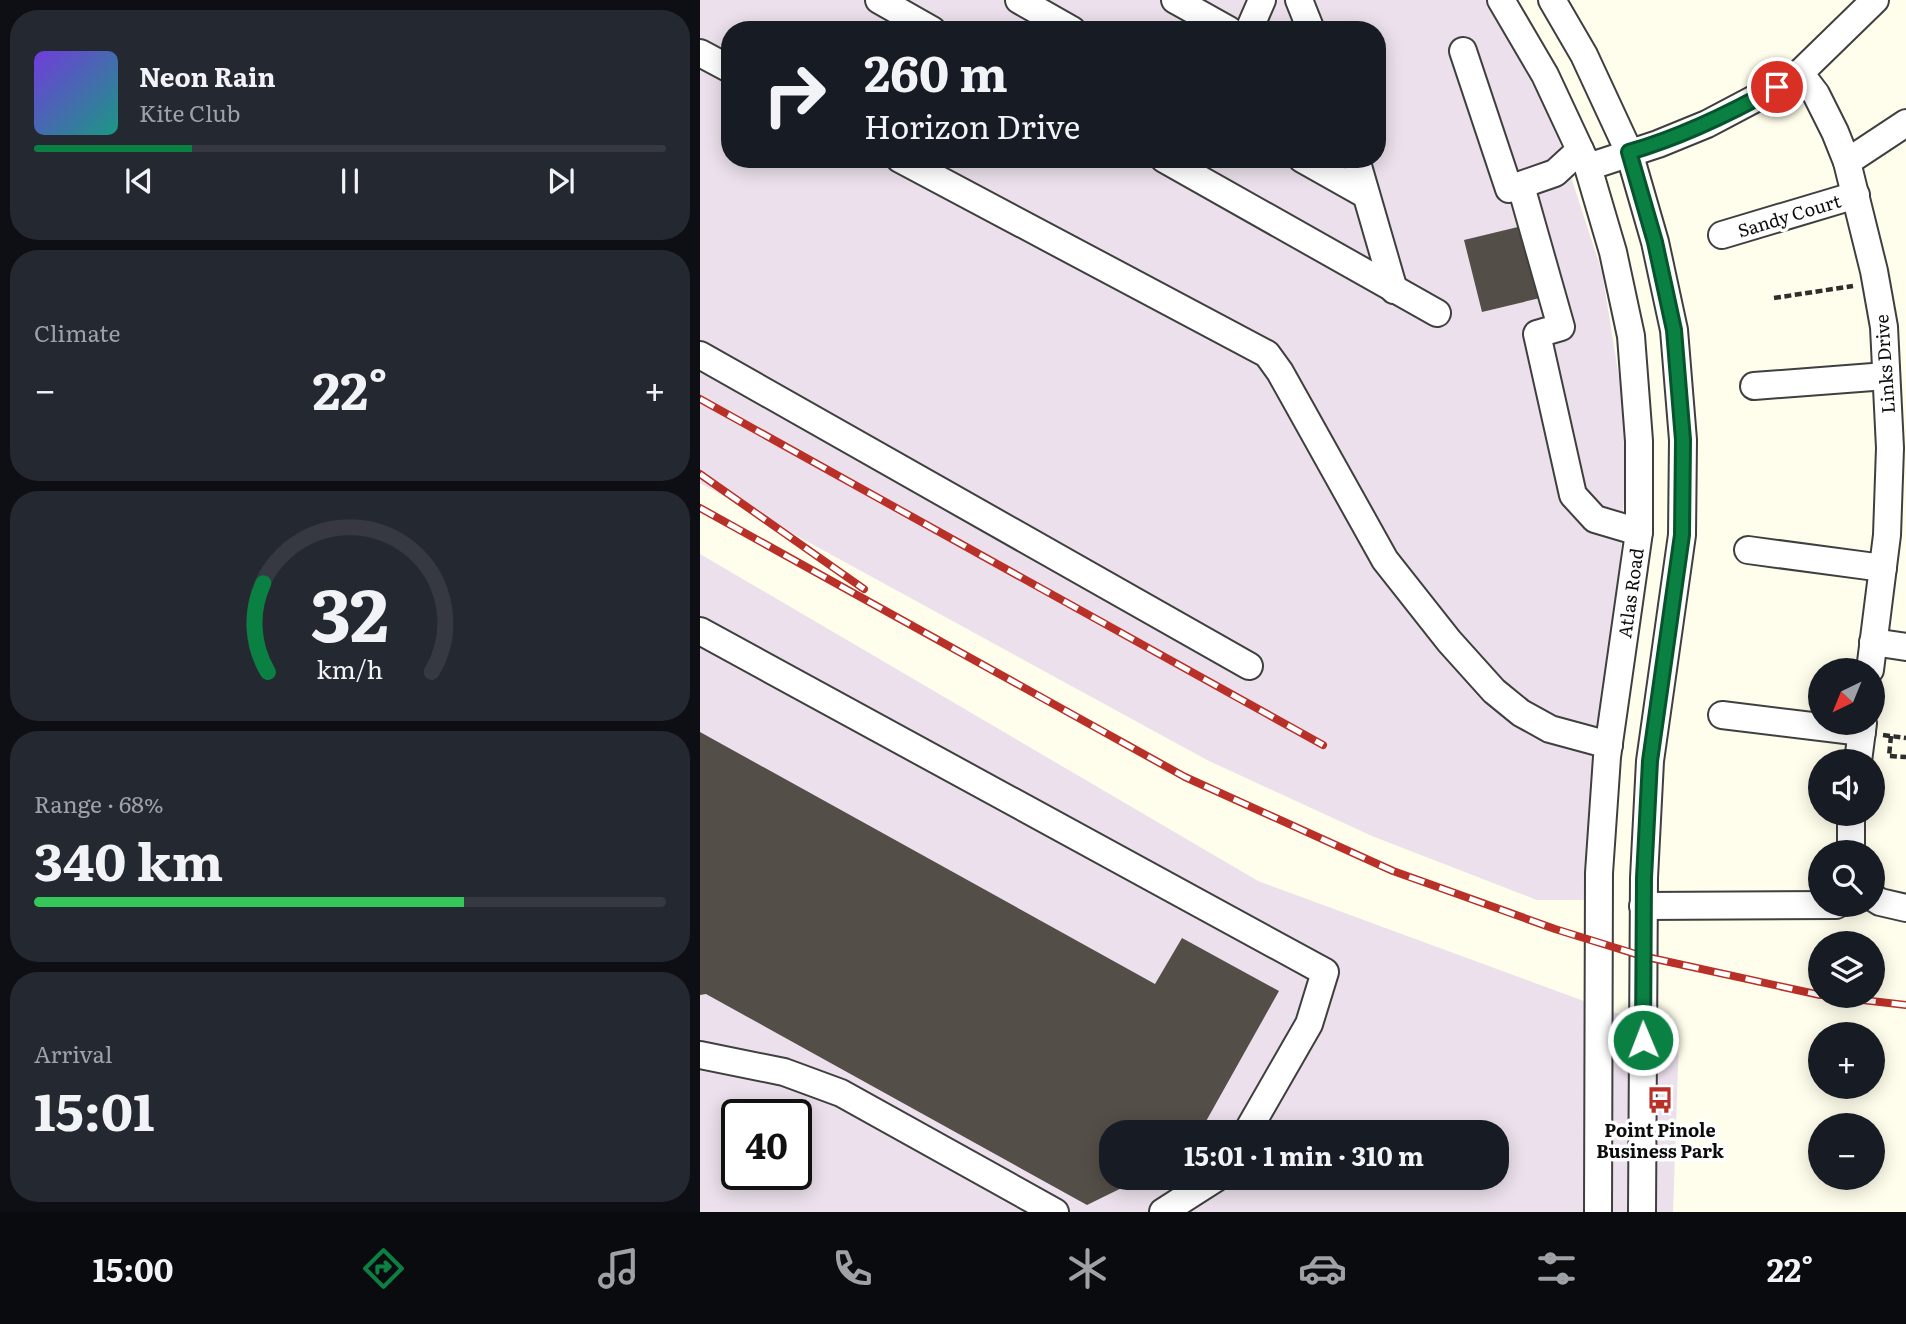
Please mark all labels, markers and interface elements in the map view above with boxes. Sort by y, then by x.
text: 260 m [864,34,1008,107]
icon: right [749,49,840,140]
text: Neon Rain [139,56,276,95]
pin [1747,57,1807,117]
icon: arrive [1758,68,1796,106]
text: Kite Club [139,95,240,129]
text: Horizon Drive [864,101,1080,149]
icon: previous [120,162,158,200]
icon: pause [331,162,369,200]
icon: next [542,162,580,200]
street label: Sandy Court [1734,186,1845,243]
street label: Links Drive [1867,313,1901,415]
text: Climate [34,315,120,349]
text: 22° [312,349,388,426]
text: − [34,359,56,416]
text: + [644,359,666,416]
street label: Atlas Road [1610,546,1650,640]
text: 32 [311,556,389,664]
text: km/h [317,650,383,687]
north arrow [1808,658,1885,735]
map controls [1808,658,1885,1190]
button: sound [1808,749,1885,826]
text: Range · 68% [34,786,164,820]
text: 340 km [34,820,223,897]
button: search [1808,840,1885,917]
button: layers [1808,931,1885,1008]
position arrow [1606,1003,1680,1077]
button: + [1808,1022,1885,1099]
text: Arrival [34,1036,113,1070]
text: 15:01 [34,1070,154,1147]
bus stop icon: Point Pinole Business Park [1645,1085,1675,1115]
speed limit sign: 40 [721,1099,812,1190]
button: − [1808,1113,1885,1190]
place label: Point Pinole Business Park [1596,1116,1725,1164]
text: 15:01 · 1 min · 310 m [1184,1135,1424,1174]
text: 15:00 [93,1244,173,1292]
icon: directions [359,1244,408,1293]
icon: music [594,1244,643,1293]
icon: phone [828,1244,877,1293]
icon: climate [1063,1244,1112,1293]
icon: car [1298,1244,1347,1293]
icon: filters [1532,1244,1581,1293]
text: 22° [1767,1244,1813,1292]

